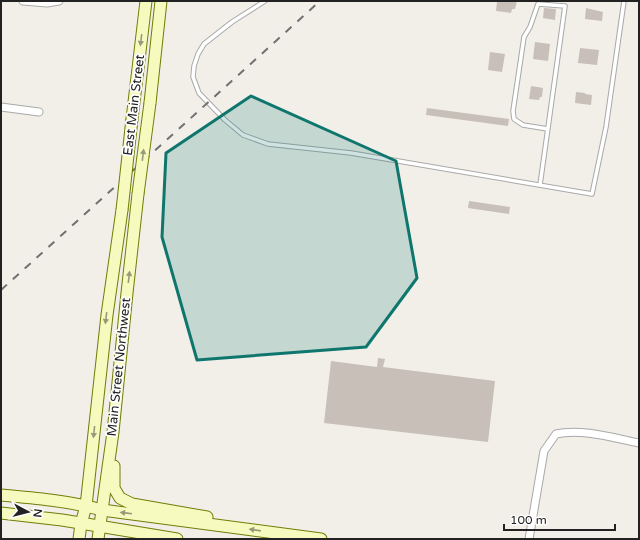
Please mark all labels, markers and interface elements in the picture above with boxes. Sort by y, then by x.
one-way arrow [138,34,145,46]
street label: East Main Street [120,54,148,156]
one-way arrow [140,149,146,161]
one-way arrow [125,271,132,283]
street label: Main Street Northwest [104,297,134,437]
one-way arrow [103,312,110,324]
one-way arrow [91,426,97,438]
north arrow [8,492,48,532]
scale bar [504,506,615,532]
text: N [30,508,44,518]
one-way arrow [120,510,132,516]
text: 100 m [510,513,547,527]
one-way arrow [249,527,261,533]

